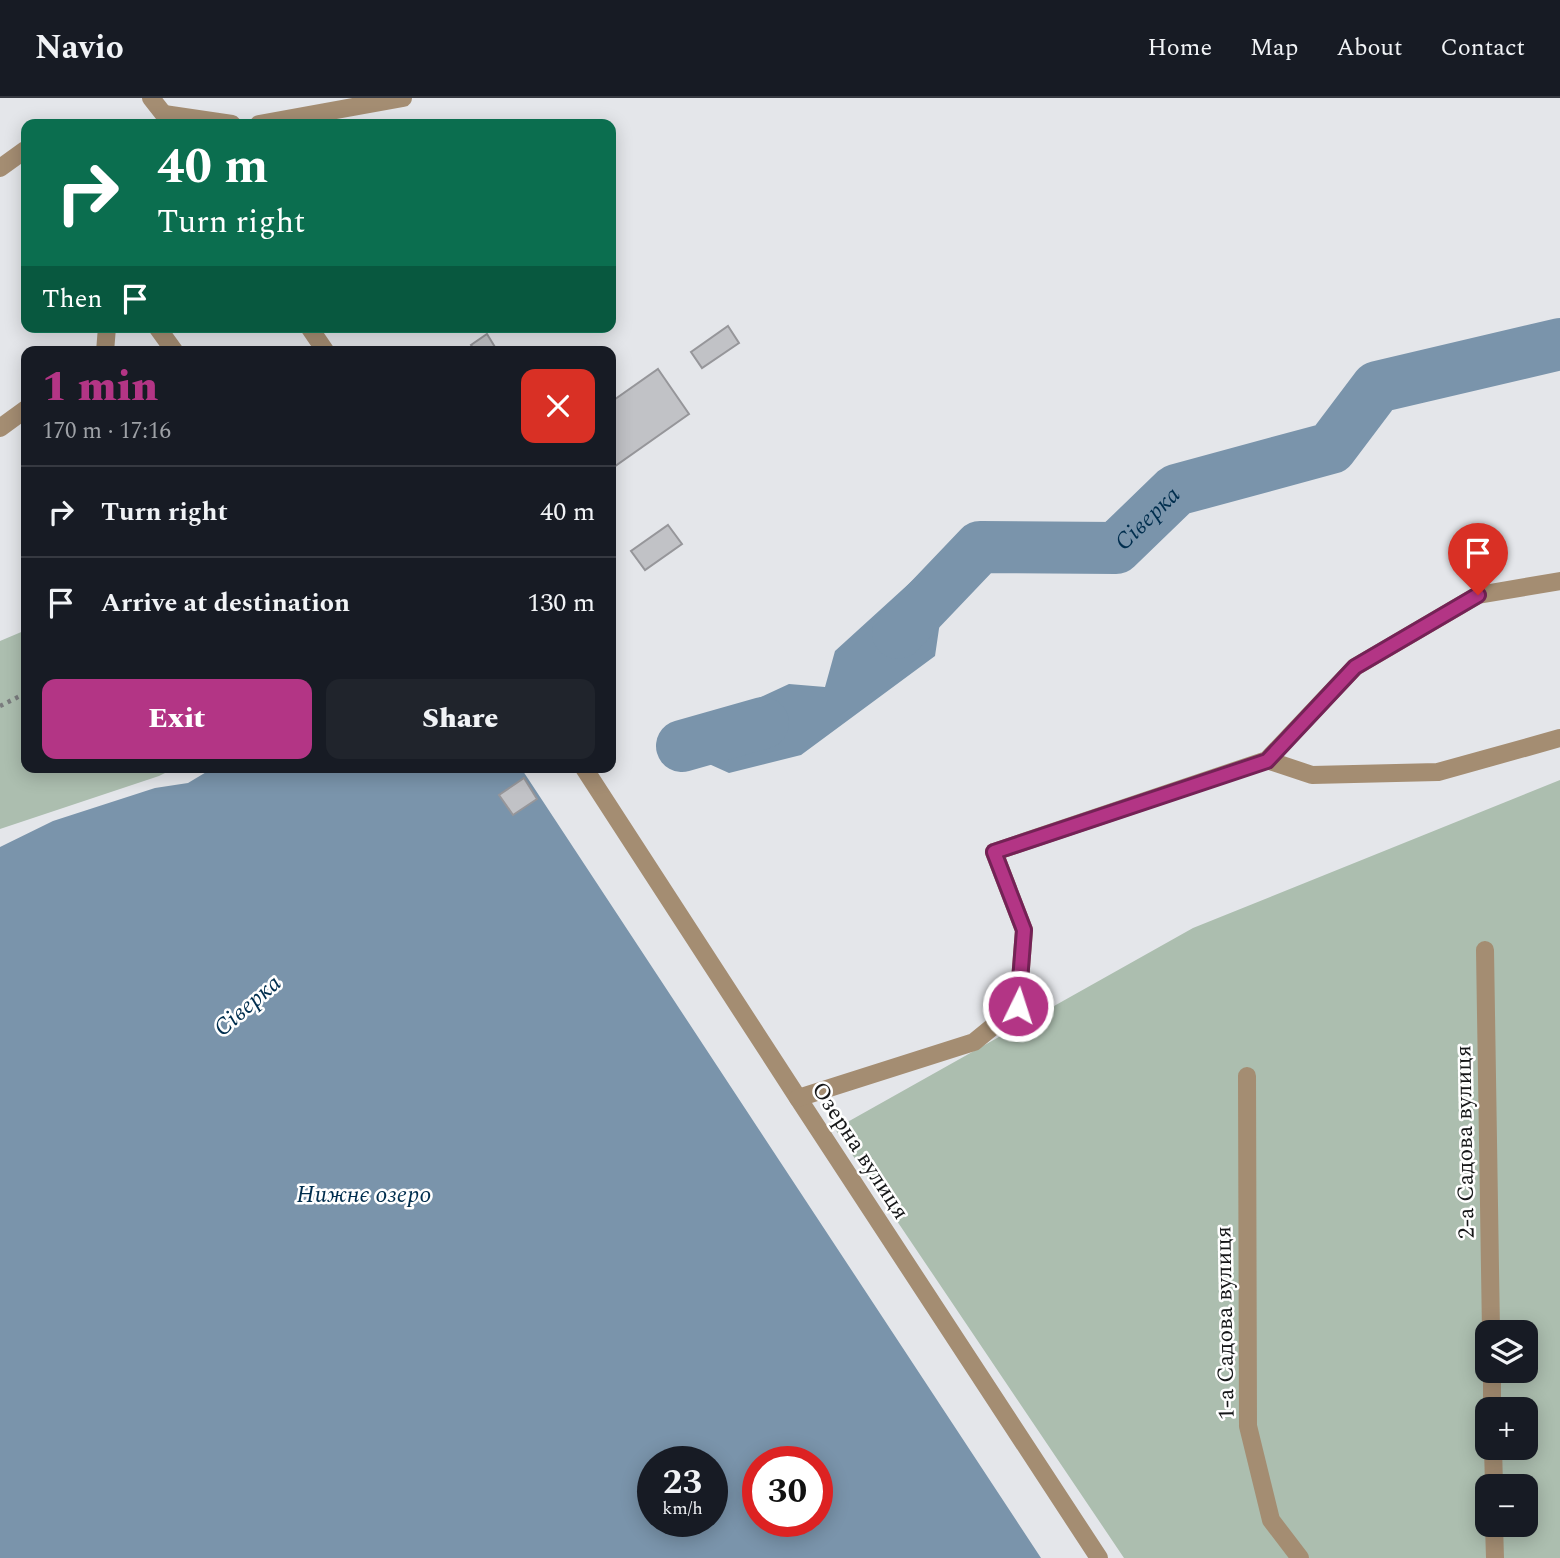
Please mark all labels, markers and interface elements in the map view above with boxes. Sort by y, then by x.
text: Navio [35,23,124,73]
text: Home [1147,30,1212,66]
text: Map [1250,30,1298,66]
text: About [1336,30,1402,66]
text: Contact [1440,30,1525,66]
text: 40 m [157,130,268,205]
icon: right [42,147,133,238]
text: Turn right [157,198,305,247]
text: Then [42,279,102,319]
icon: arrive [116,280,154,318]
text: 1 min [42,356,158,419]
button: close [521,369,595,443]
text: 170 m · 17:16 [42,414,171,449]
water label: Сіверка [1107,478,1189,559]
text: Turn right [101,492,228,532]
text: 40 m [540,492,595,532]
icon: right [42,493,80,531]
pin [1448,523,1508,595]
icon: arrive [1459,534,1497,572]
text: Arrive at destination [101,583,350,623]
text: 130 m [527,583,595,623]
icon: arrive [42,584,80,622]
button: Exit [42,679,312,759]
button: Share [326,679,595,759]
water label: Сіверка [206,966,290,1045]
position arrow [981,969,1055,1043]
street label: 2-а Садова вулиця [1446,1045,1485,1239]
street label: Озерна вулиця [802,1075,918,1227]
water label: Нижнє озеро [296,1177,432,1213]
street label: 1-а Садова вулиця [1206,1226,1245,1420]
map controls [1475,1320,1538,1537]
button: layers [1475,1320,1538,1383]
button: + [1475,1397,1538,1460]
speed limit sign: 30 [742,1446,833,1537]
text: 23 [663,1456,702,1509]
button: − [1475,1474,1538,1537]
text: km/h [662,1495,703,1522]

